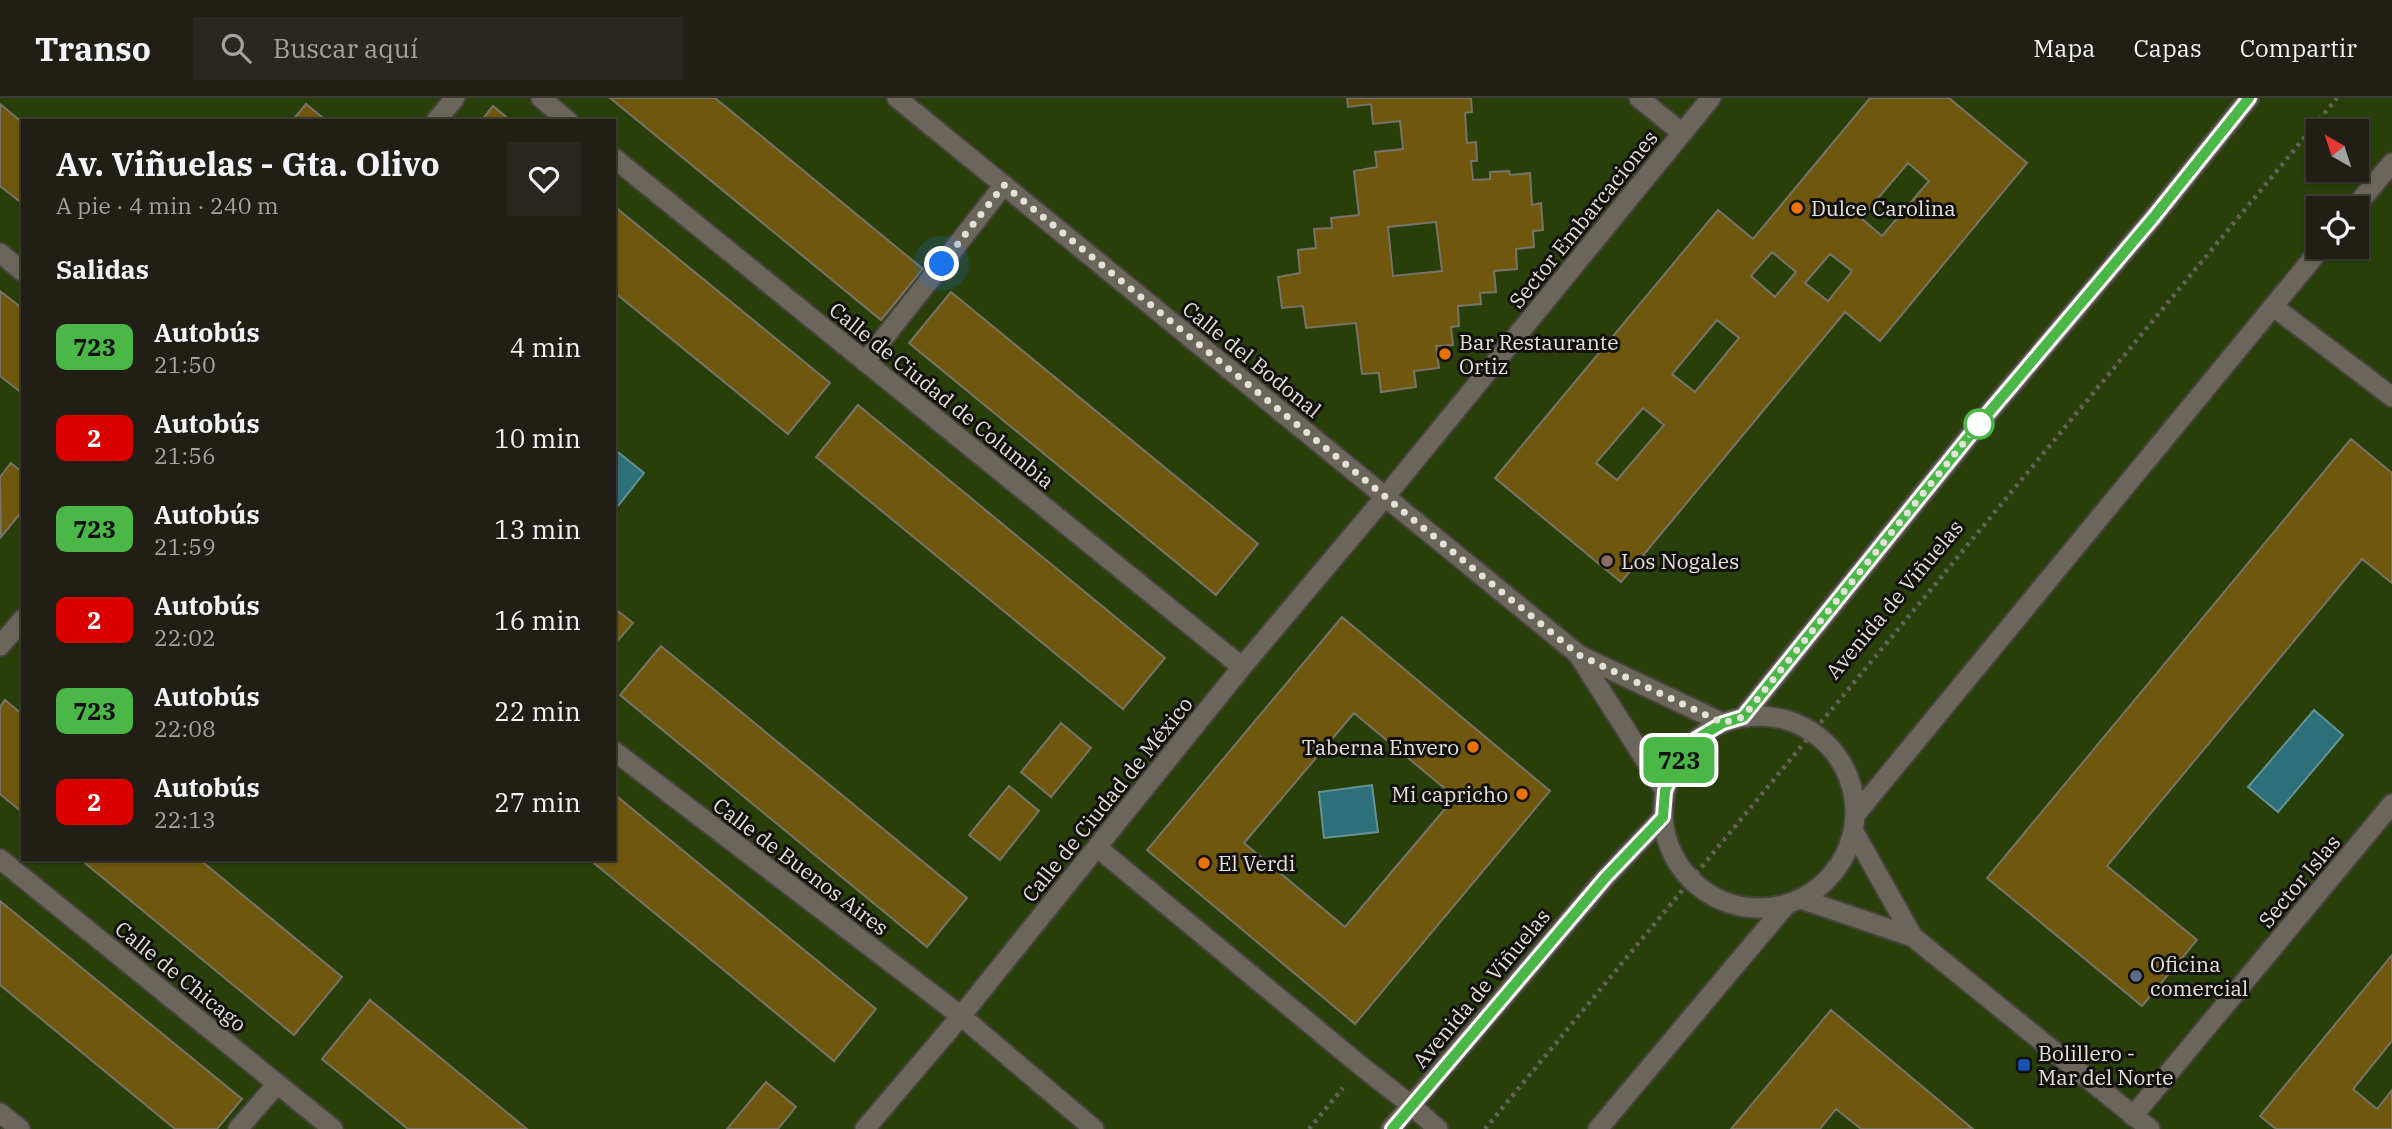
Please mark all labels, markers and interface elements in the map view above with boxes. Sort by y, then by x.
search box [193,17,683,80]
text: Transo [35,27,151,70]
icon: search [217,29,255,67]
text: Buscar aquí [273,31,418,65]
text: Mapa [2033,32,2095,64]
text: Capas [2133,32,2202,64]
text: Compartir [2240,32,2357,64]
north arrow [2306,119,2370,182]
map controls [2306,119,2369,259]
street label: Sector Embarcaciones [1502,124,1664,314]
text: Av. Viñuelas - Gta. Olivo [56,142,440,185]
button: heart [507,142,581,216]
text: A pie · 4 min · 240 m [56,190,279,220]
place label: Dulce Carolina [1811,194,1956,222]
button: locate [2306,196,2369,259]
marker: Dulce Carolina [1789,200,1805,216]
your location [924,246,959,281]
text: Salidas [56,252,149,286]
street label: Calle del Bodonal [1177,294,1327,424]
street label: Calle de Ciudad de Columbia [824,295,1060,495]
text: Autobús [154,315,260,349]
place label: Bar Restaurante Ortiz [1459,328,1619,380]
text: 4 min [510,330,581,364]
text: 723 [73,331,116,363]
marker: Bar Restaurante Ortiz [1437,346,1453,362]
text: 21:50 [154,349,216,379]
text: Autobús [154,406,260,440]
unlabelled marker [1964,409,1994,439]
text: 10 min [494,421,581,455]
text: 2 [87,422,102,454]
text: 21:56 [154,440,216,470]
text: Autobús [154,497,260,531]
text: 13 min [494,512,581,546]
text: 723 [73,513,116,545]
street label: Avenida de Viñuelas [1819,513,1969,685]
text: 21:59 [154,531,216,561]
place label: Los Nogales [1621,547,1739,575]
marker: Los Nogales [1599,553,1615,569]
text: Autobús [154,588,260,622]
text: 16 min [494,603,581,637]
text: 2 [87,604,102,636]
text: 22:02 [154,622,216,652]
text: Autobús [154,679,260,713]
street label: Calle de Ciudad de México [1015,690,1199,908]
text: 22 min [494,694,581,728]
text: 723 [73,695,116,727]
text: 22:08 [154,713,216,743]
place label: Taberna Envero [1302,733,1459,761]
line badge: 723 [1639,737,1719,783]
marker: Taberna Envero [1465,739,1481,755]
text: 723 [1657,744,1701,776]
text: Autobús [154,770,260,804]
place label: Mi capricho [1391,780,1508,808]
text: 27 min [494,785,581,819]
text: 2 [87,786,102,818]
marker: Mi capricho [1514,786,1530,802]
street label: Calle de Buenos Aires [708,791,894,941]
text: 22:13 [154,804,216,834]
street label: Sector Islas [2252,829,2346,933]
place label: El Verdi [1218,849,1295,877]
marker: El Verdi [1196,855,1212,871]
street label: Avenida de Viñuelas [1406,902,1556,1074]
street label: Calle de Chicago [110,914,252,1038]
place label: Oficina comercial [2150,950,2248,1002]
marker: Oficina comercial [2128,968,2144,984]
place label: Bolillero - Mar del Norte [2038,1039,2173,1091]
marker: Bolillero - Mar del Norte [2016,1057,2032,1073]

